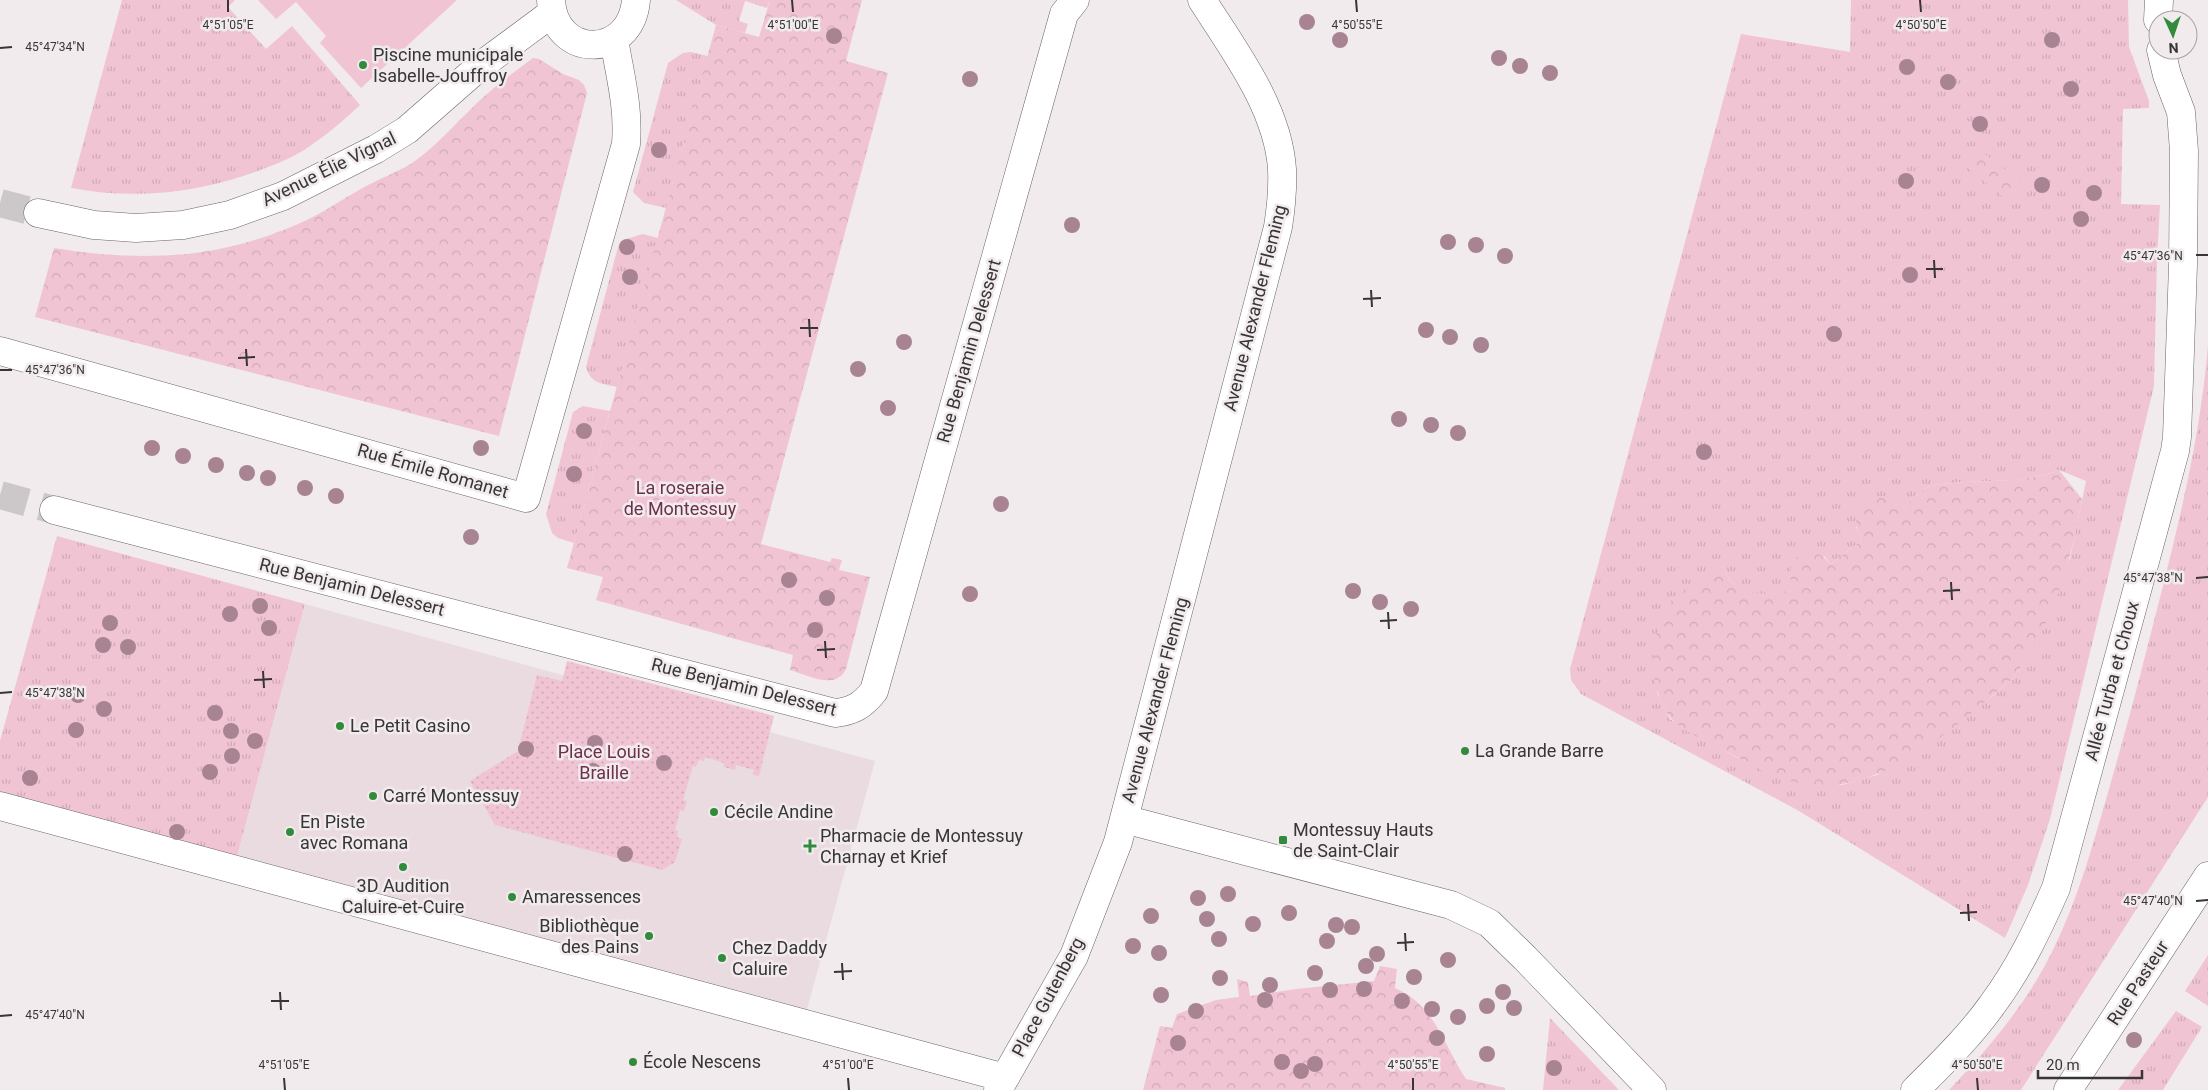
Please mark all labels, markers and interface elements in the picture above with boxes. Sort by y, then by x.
north arrow [2148,10,2198,60]
text: 4°51'05"E [203,18,254,32]
text: 4°51'00"E [768,18,819,32]
text: 4°50'55"E [1332,18,1383,32]
text: 4°50'50"E [1896,18,1947,32]
text: 45°47'34"N [25,40,85,54]
text: N [2168,40,2179,56]
place label: Piscine municipale Isabelle-Jouffroy [373,44,523,86]
marker: Piscine municipale Isabelle-Jouffroy [357,59,369,71]
street label: Avenue Élie Vignal [258,127,399,210]
street label: Avenue Alexander Fleming [1219,202,1290,413]
text: 45°47'36"N [2123,249,2183,263]
street label: Rue Benjamin Delessert [932,256,1005,445]
text: 45°47'36"N [25,363,85,377]
street label: Rue Émile Romanet [355,439,511,502]
park label: La roseraie de Montessuy [624,477,737,519]
street label: Rue Benjamin Delessert [257,553,447,620]
text: 45°47'38"N [2123,571,2183,585]
street label: Avenue Alexander Fleming [1117,595,1192,805]
street label: Allée Turba et Choux [2080,599,2143,763]
street label: Rue Benjamin Delessert [649,653,839,720]
text: 45°47'38"N [25,686,85,700]
place label: Le Petit Casino [350,715,471,736]
marker: Le Petit Casino [334,720,346,732]
place label: La Grande Barre [1475,740,1603,761]
park label: Place Louis Braille [558,741,650,783]
marker: La Grande Barre [1459,745,1471,757]
place label: Carré Montessuy [383,785,519,806]
marker: Carré Montessuy [367,790,379,802]
place label: Cécile Andine [724,801,833,822]
marker: Cécile Andine [708,806,720,818]
place label: En Piste avec Romana [300,811,408,853]
place label: Montessuy Hauts de Saint-Clair [1293,819,1434,861]
place label: Pharmacie de Montessuy Charnay et Krief [820,825,1024,867]
marker: En Piste avec Romana [284,826,296,838]
marker: Montessuy Hauts de Saint-Clair [1277,834,1289,846]
marker: Pharmacie de Montessuy Charnay et Krief [804,840,816,852]
marker: 3D Audition Caluire-et-Cuire [397,861,409,873]
place label: 3D Audition Caluire-et-Cuire [342,875,464,917]
place label: Amaressences [522,886,641,907]
marker: Amaressences [506,891,518,903]
text: 45°47'40"N [2123,894,2183,908]
place label: Bibliothèque des Pains [539,915,639,957]
marker: Bibliothèque des Pains [643,930,655,942]
street label: Place Gutenberg [1007,933,1088,1060]
street label: Rue Pasteur [2102,936,2173,1029]
place label: Chez Daddy Caluire [732,937,827,979]
marker: Chez Daddy Caluire [716,952,728,964]
text: 45°47'40"N [25,1008,85,1022]
scale bar [2038,1048,2142,1080]
place label: École Nescens [643,1051,761,1072]
marker: École Nescens [627,1056,639,1068]
text: 20 m [2046,1056,2080,1074]
text: 4°51'05"E [259,1058,310,1072]
text: 4°51'00"E [823,1058,874,1072]
text: 4°50'55"E [1388,1058,1439,1072]
text: 4°50'50"E [1952,1058,2003,1072]

